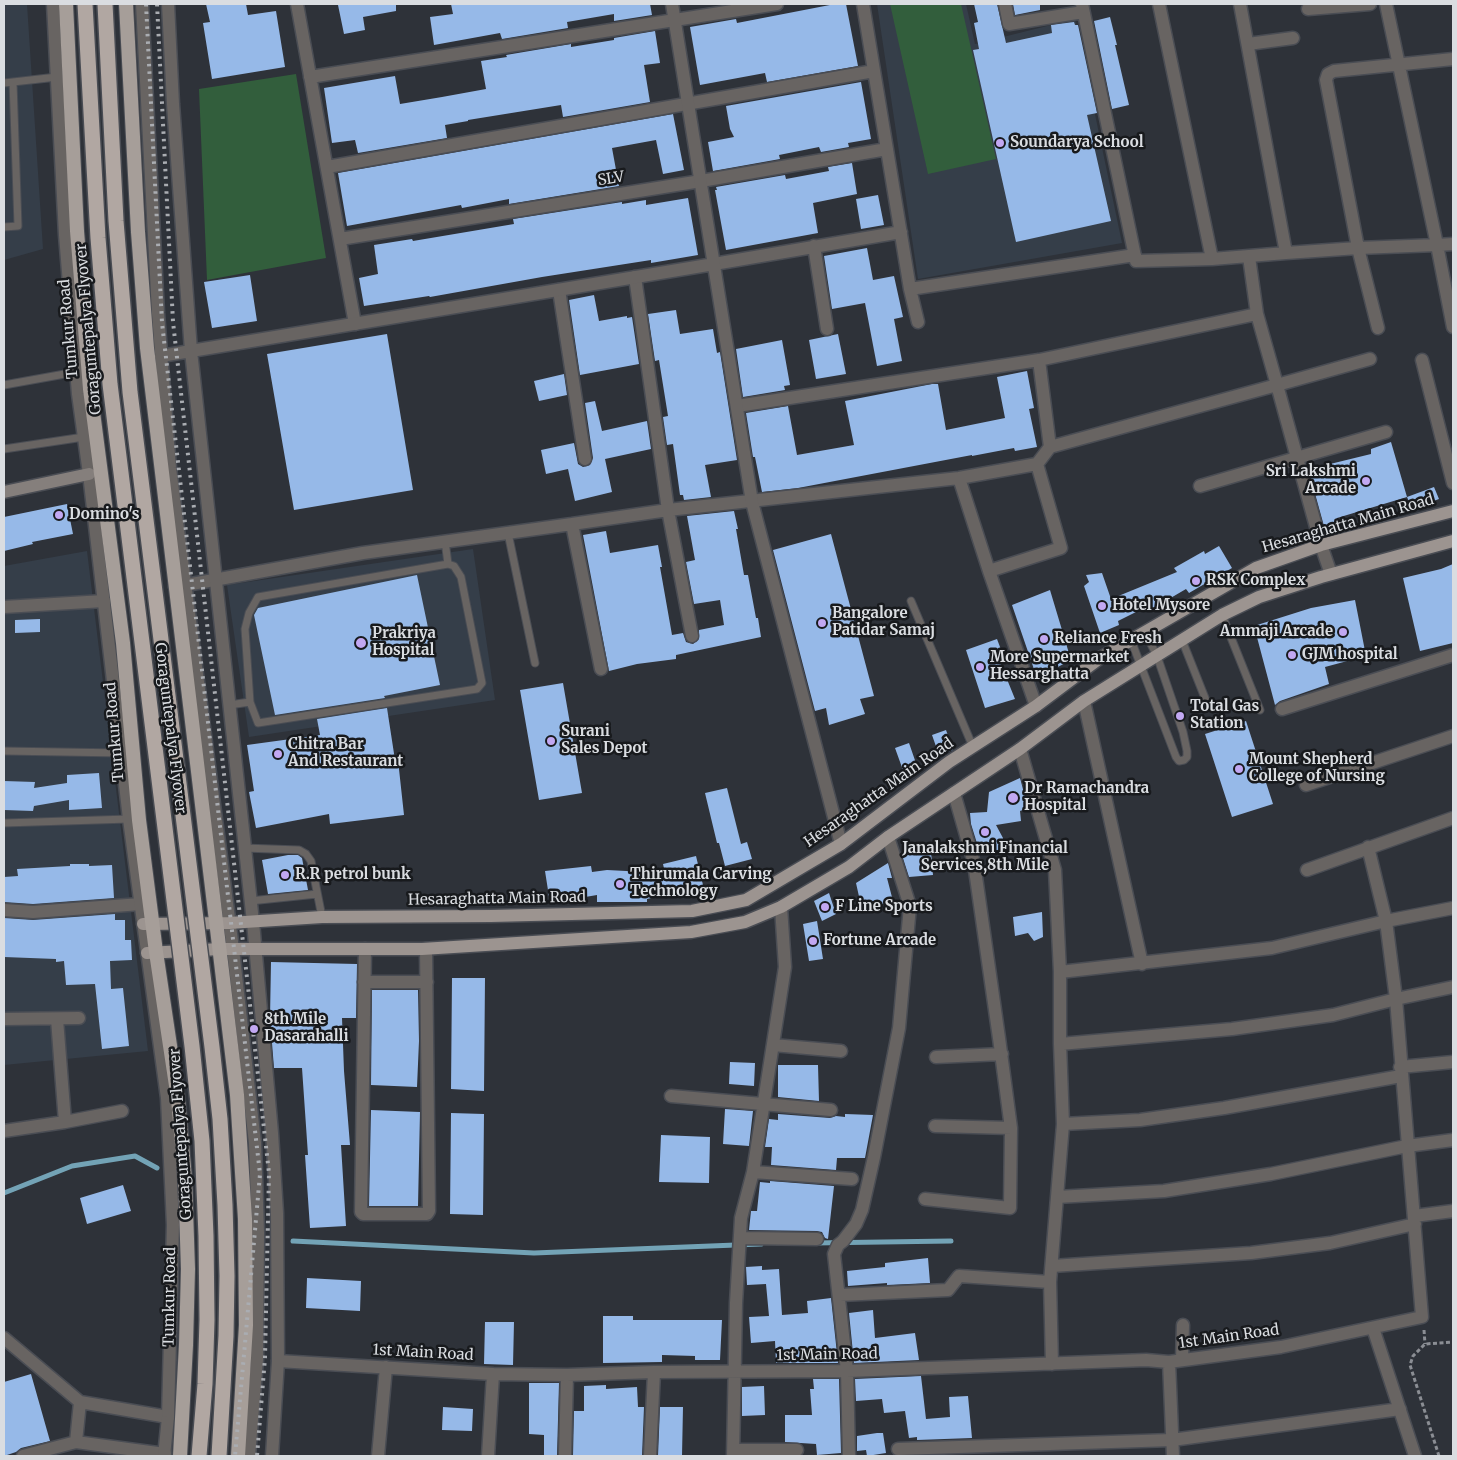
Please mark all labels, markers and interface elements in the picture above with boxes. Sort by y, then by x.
place label: Soundarya School [1010,134,1144,152]
marker: Soundarya School [994,137,1006,149]
street label: SLV [596,168,626,190]
street label: Goraguntepalya Flyover [73,243,105,415]
street label: Tumkur Road [56,278,82,380]
place label: Sri Lakshmi Arcade [1266,463,1356,498]
marker: Sri Lakshmi Arcade [1360,475,1372,487]
street label: Hesaraghatta Main Road [1260,491,1436,557]
place label: Domino's [69,506,140,524]
marker: Domino's [53,509,65,521]
place label: RSK Complex [1206,572,1305,590]
marker: RSK Complex [1190,575,1202,587]
place label: Hotel Mysore [1112,597,1210,615]
marker: Hotel Mysore [1096,600,1108,612]
place label: Bangalore Patidar Samaj [832,605,935,640]
marker: Bangalore Patidar Samaj [816,617,828,629]
place label: Ammaji Arcade [1220,623,1333,641]
place label: Prakriya Hospital [372,625,436,660]
marker: Ammaji Arcade [1337,626,1349,638]
place label: Reliance Fresh [1054,630,1162,648]
marker: Reliance Fresh [1038,633,1050,645]
marker: Prakriya Hospital [354,636,368,650]
street label: Goraguntepalya Flyover [151,642,189,814]
place label: GJM hospital [1302,646,1398,664]
place label: More Supermarket Hessarghatta [990,649,1129,684]
marker: GJM hospital [1286,649,1298,661]
marker: More Supermarket Hessarghatta [974,661,986,673]
street label: Tumkur Road [102,681,128,783]
place label: Total Gas Station [1190,698,1259,733]
marker: Total Gas Station [1174,710,1186,722]
place label: Surani Sales Depot [561,723,648,758]
marker: Surani Sales Depot [545,735,557,747]
street label: Hesaraghatta Main Road [801,735,957,851]
place label: Chitra Bar And Restaurant [288,736,403,771]
marker: Chitra Bar And Restaurant [272,748,284,760]
place label: Mount Shepherd College of Nursing [1249,751,1385,786]
marker: Mount Shepherd College of Nursing [1233,763,1245,775]
place label: Dr Ramachandra Hospital [1024,780,1149,815]
marker: Dr Ramachandra Hospital [1006,791,1020,805]
marker: Janalakshmi Financial Services,8th Mile [979,826,991,838]
place label: Janalakshmi Financial Services,8th Mile [902,840,1068,875]
place label: R.R petrol bunk [295,866,411,884]
place label: Thirumala Carving Technology [630,866,772,901]
marker: R.R petrol bunk [279,869,291,881]
marker: Thirumala Carving Technology [614,878,626,890]
street label: Hesaraghatta Main Road [408,888,586,910]
place label: F Line Sports [835,898,933,916]
marker: F Line Sports [819,901,831,913]
place label: Fortune Arcade [823,932,936,950]
marker: Fortune Arcade [807,935,819,947]
place label: 8th Mile Dasarahalli [264,1011,349,1046]
marker: 8th Mile Dasarahalli [248,1023,260,1035]
street label: Goraguntepalya Flyover [166,1048,196,1220]
street label: Tumkur Road [160,1247,180,1347]
street label: 1st Main Road [1178,1321,1280,1353]
street label: 1st Main Road [372,1341,474,1365]
street label: 1st Main Road [776,1345,878,1365]

